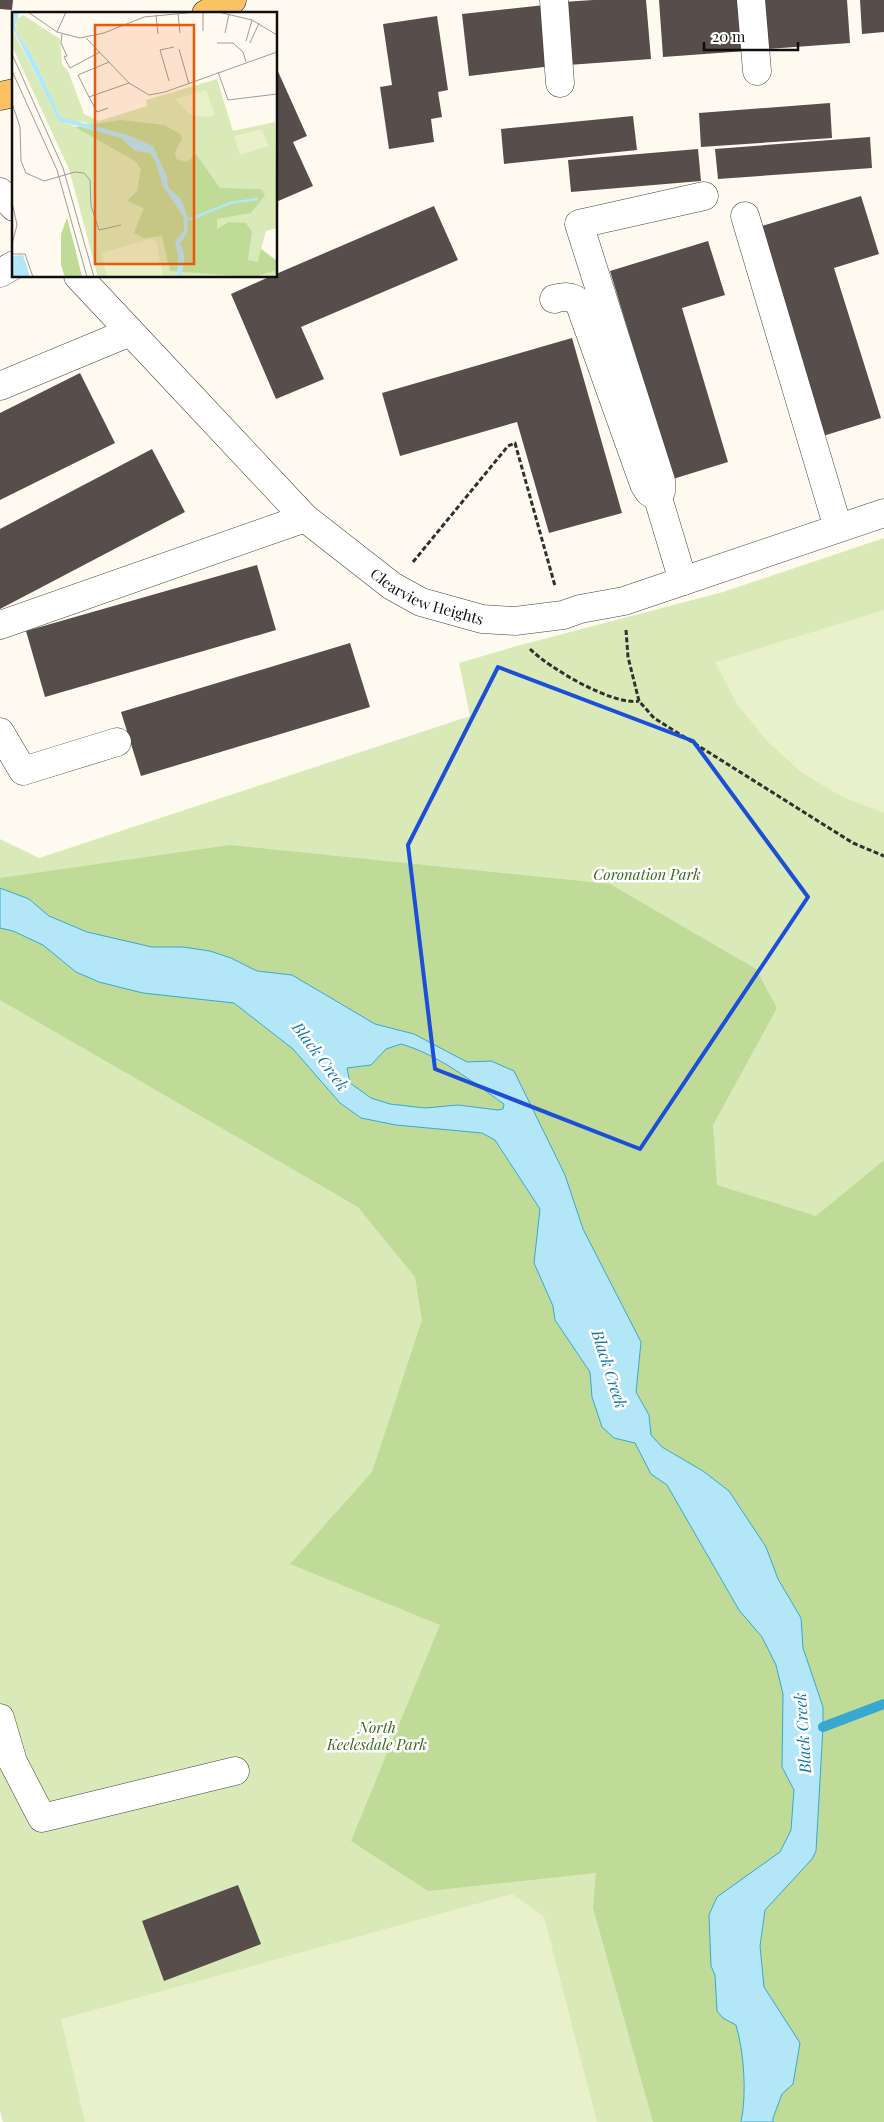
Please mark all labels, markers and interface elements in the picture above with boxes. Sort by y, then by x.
inset map [12,12,278,278]
scale bar [704,20,798,52]
text: 20 m [712,26,746,46]
street label: Clearview Heights [367,563,486,629]
park label: Coronation Park [593,864,701,884]
water label: Black Creek [288,1016,354,1095]
water label: Black Creek [587,1326,633,1411]
water label: Black Creek [789,1692,815,1775]
park label: North Keelesdale Park [326,1717,427,1754]

